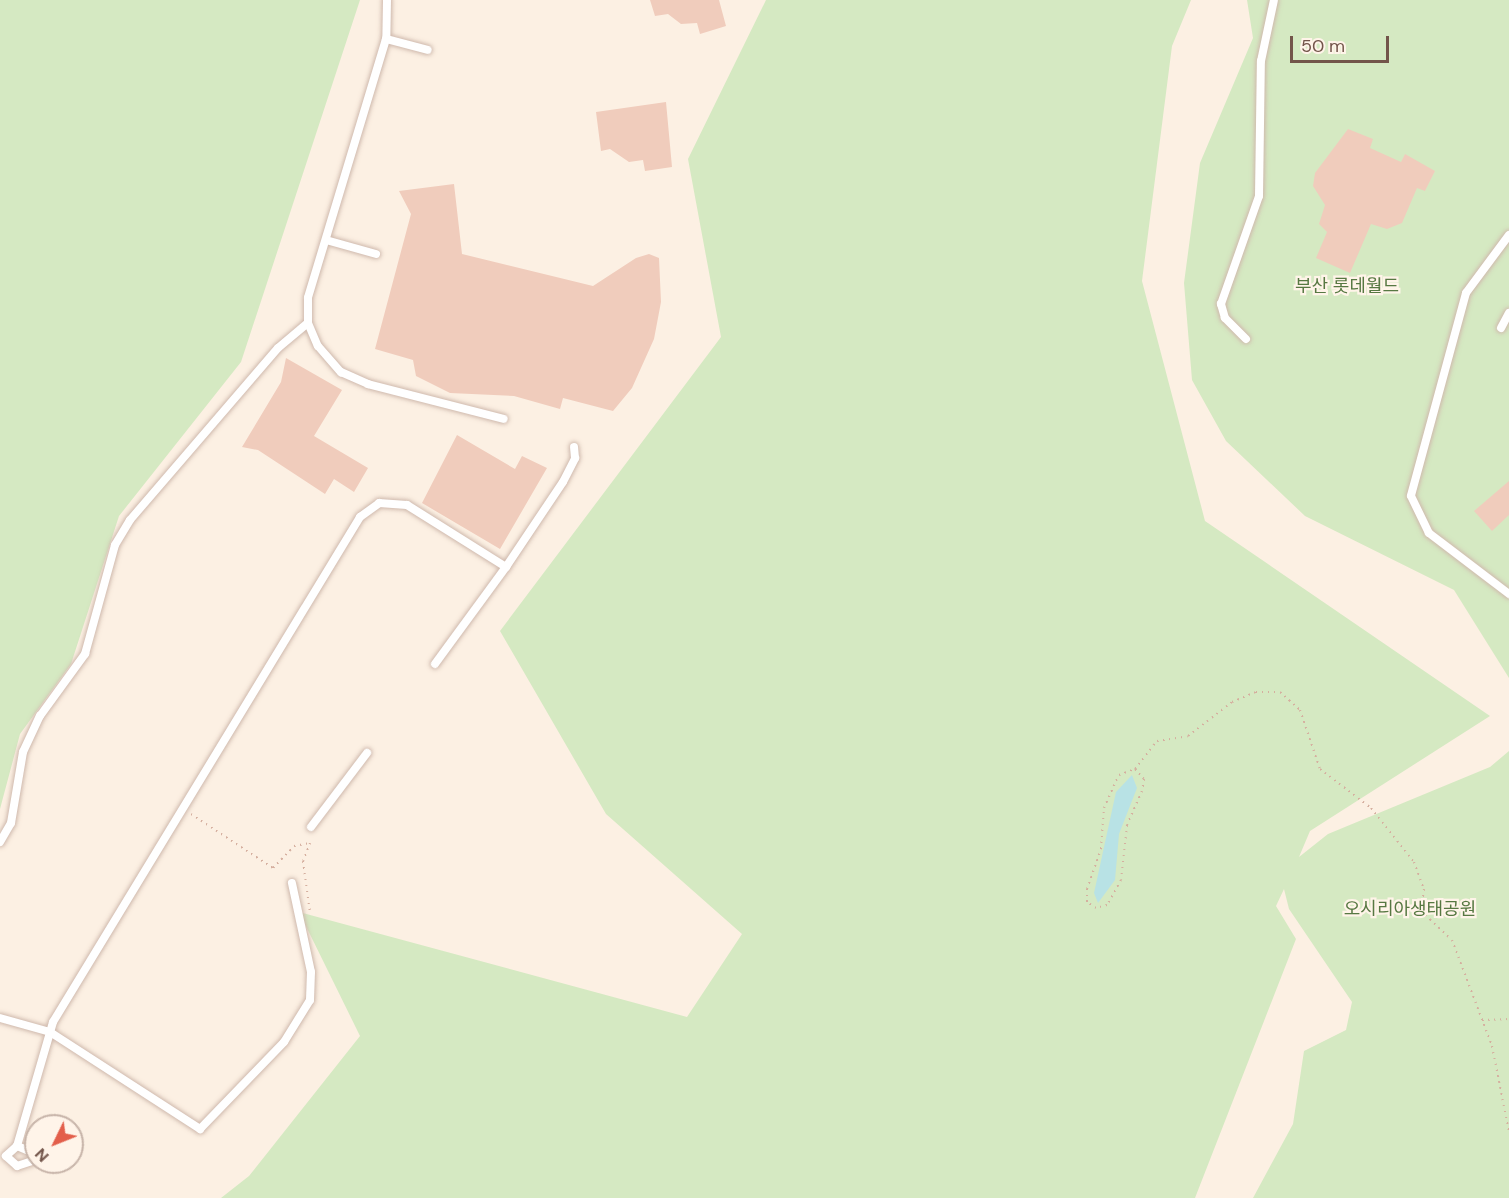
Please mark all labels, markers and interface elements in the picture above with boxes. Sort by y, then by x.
scale bar [1293,24,1392,62]
text: 50 m [1301,34,1345,58]
park label: 부산 롯데월드 [1295,275,1399,297]
park label: 오시리아생태공원 [1344,898,1476,920]
north arrow [24,1114,84,1174]
text: N [30,1144,54,1167]

